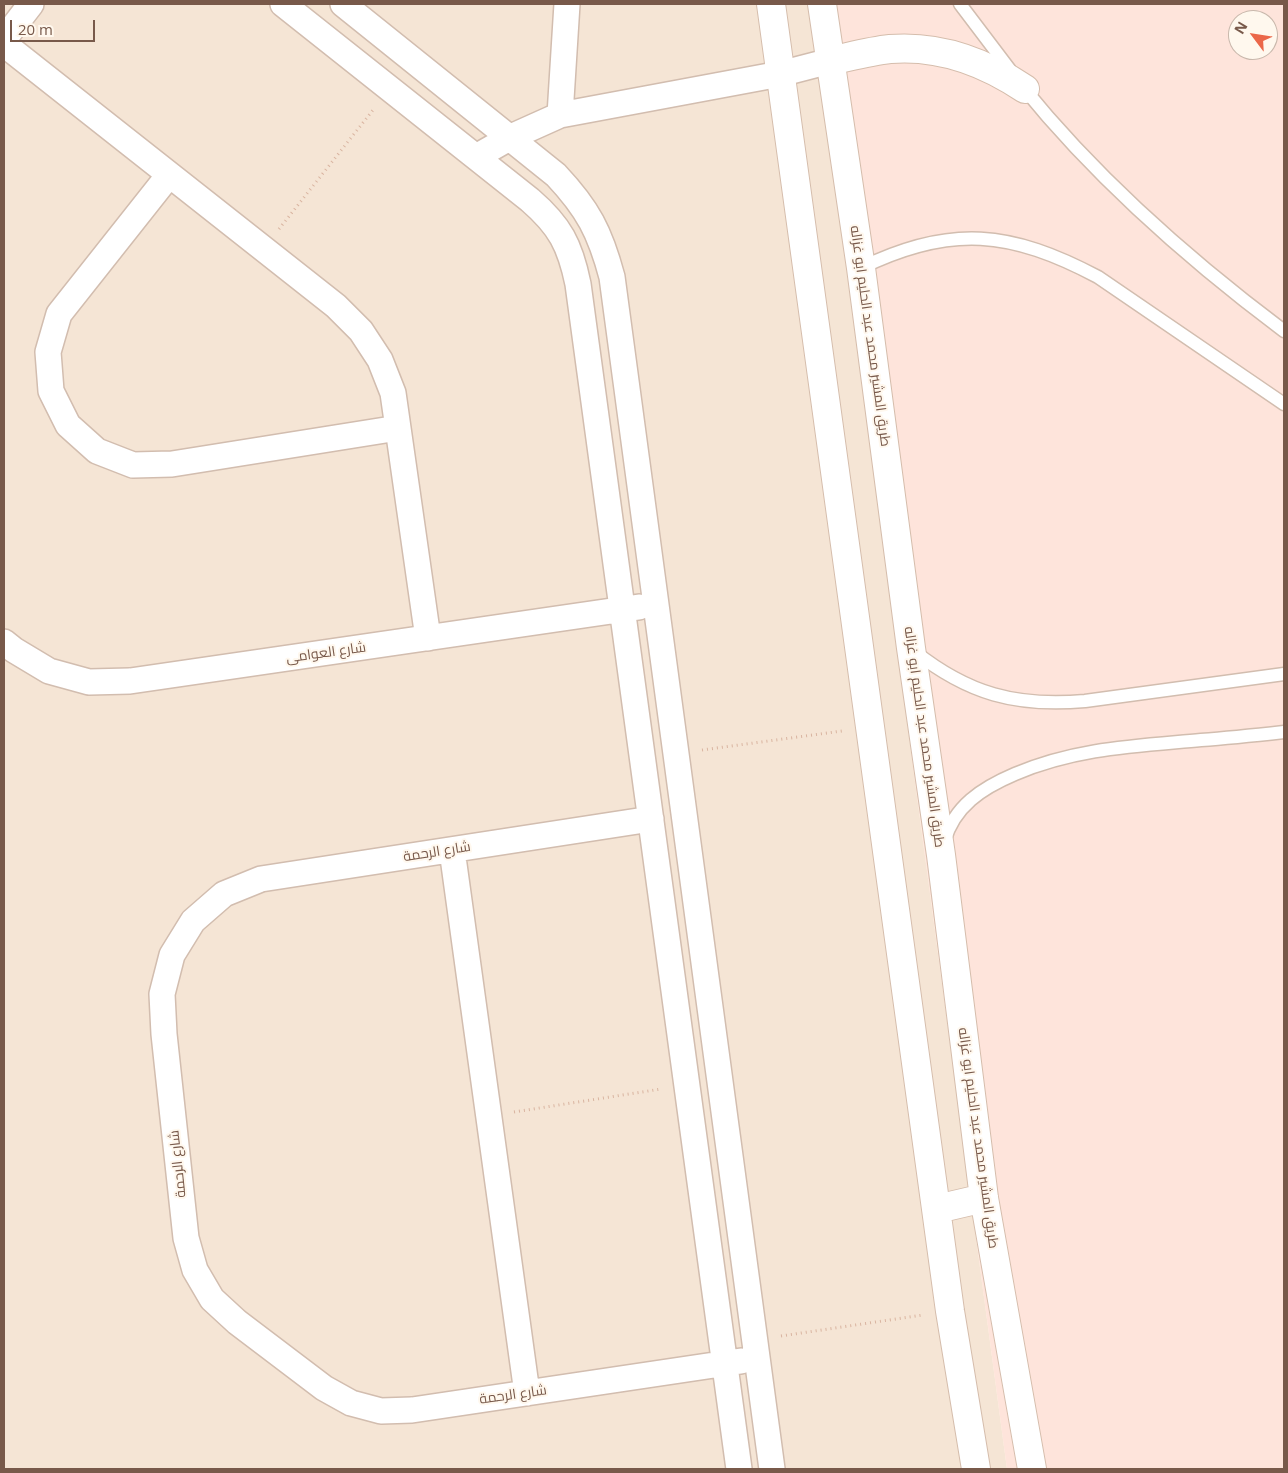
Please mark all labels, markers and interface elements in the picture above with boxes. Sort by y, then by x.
scale bar [12,10,98,42]
north arrow [1228,10,1278,60]
text: N [1229,18,1252,37]
text: 20 m [18,19,53,39]
street label: طريق المشير محمد عبد الحليم ابو غزاله [846,224,894,448]
street label: طريق المشير محمد عبد الحليم ابو غزاله [900,625,948,849]
street label: شارع العوامى [285,639,367,667]
street label: شارع الرحمة [402,838,472,866]
street label: طريق المشير محمد عبد الحليم ابو غزاله [954,1026,1002,1250]
street label: شارع الرحمة [166,1129,190,1199]
street label: شارع الرحمة [478,1382,548,1408]

